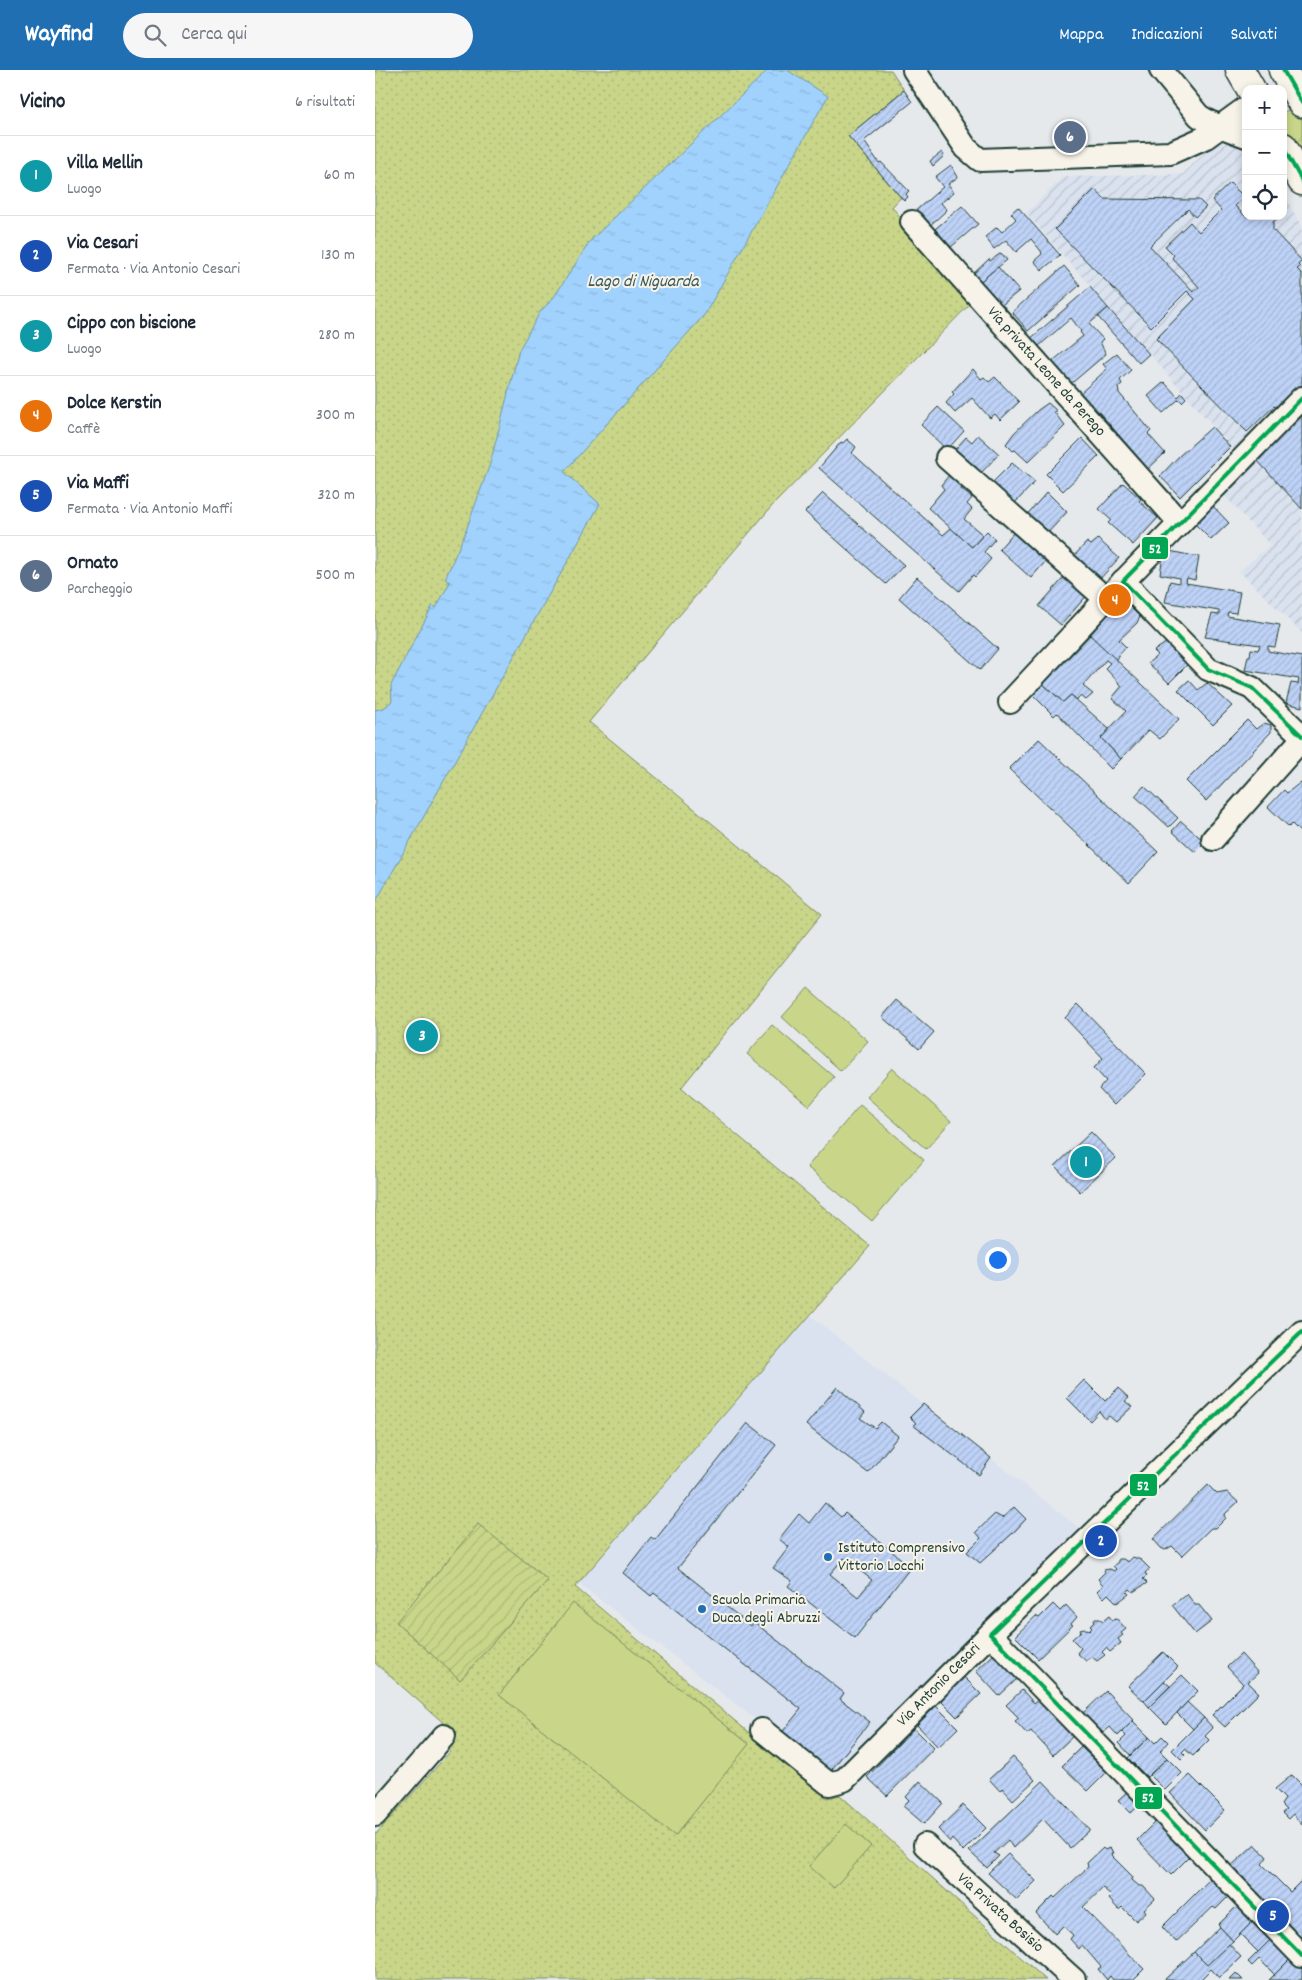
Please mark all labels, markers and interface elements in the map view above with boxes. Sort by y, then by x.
search box [123,13,473,58]
text: Wayfind [25,18,93,52]
icon: search [141,21,169,49]
text: Cerca qui [181,22,247,49]
text: Mappa [1059,23,1103,48]
text: Indicazioni [1131,23,1202,48]
text: Salvati [1230,23,1277,48]
map controls [1242,85,1287,220]
button: + [1242,85,1287,130]
text: Vicino [20,88,65,118]
text: 6 risultati [295,91,355,114]
pin: 6 [1054,118,1086,156]
button: − [1242,130,1287,175]
text: Villa Mellin [67,151,143,178]
text: 1 [34,164,38,187]
text: 60 m [324,164,355,187]
button: locate [1242,175,1287,220]
text: Luogo [67,178,102,201]
text: Via Cesari [67,231,138,258]
text: 2 [33,244,40,267]
text: 130 m [321,244,355,267]
text: Fermata · Via Antonio Cesari [67,258,240,281]
water label: Lago di Niguarda [587,270,700,295]
street label: Via privata Leone da Perego [981,302,1111,442]
text: Cippo con biscione [67,311,196,338]
text: 3 [32,324,40,347]
text: 280 m [318,324,355,347]
text: Luogo [67,338,102,361]
text: Dolce Kerstin [67,391,162,418]
text: 4 [33,404,39,427]
text: 300 m [316,404,355,427]
text: Caffè [67,418,100,441]
text: Via Maffi [67,471,129,498]
text: 5 [32,484,40,507]
text: 320 m [318,484,355,507]
text: Fermata · Via Antonio Maffi [67,498,232,521]
line badge: 52 [1141,536,1169,560]
text: 52 [1149,540,1161,560]
text: Ornato [67,551,118,578]
text: 6 [32,564,40,587]
text: 500 m [315,564,355,587]
text: Parcheggio [67,578,133,601]
pin: 4 [1099,581,1131,619]
pin: 3 [406,1017,438,1055]
pin: 1 [1070,1143,1102,1181]
your location [985,1247,1011,1273]
line badge: 52 [1129,1473,1158,1497]
text: 52 [1137,1477,1149,1497]
pin: 2 [1085,1522,1117,1560]
place label: Istituto Comprensivo Vittorio Locchi [838,1537,965,1578]
marker: Istituto Comprensivo Vittorio Locchi [822,1551,834,1563]
place label: Scuola Primaria Duca degli Abruzzi [712,1589,820,1630]
marker: Scuola Primaria Duca degli Abruzzi [696,1603,708,1615]
street label: Via Antonio Cesari [892,1638,986,1732]
line badge: 52 [1134,1786,1163,1810]
text: 52 [1142,1789,1154,1809]
street label: Via Privata Bosisio [951,1868,1049,1958]
pin: 5 [1257,1897,1289,1935]

